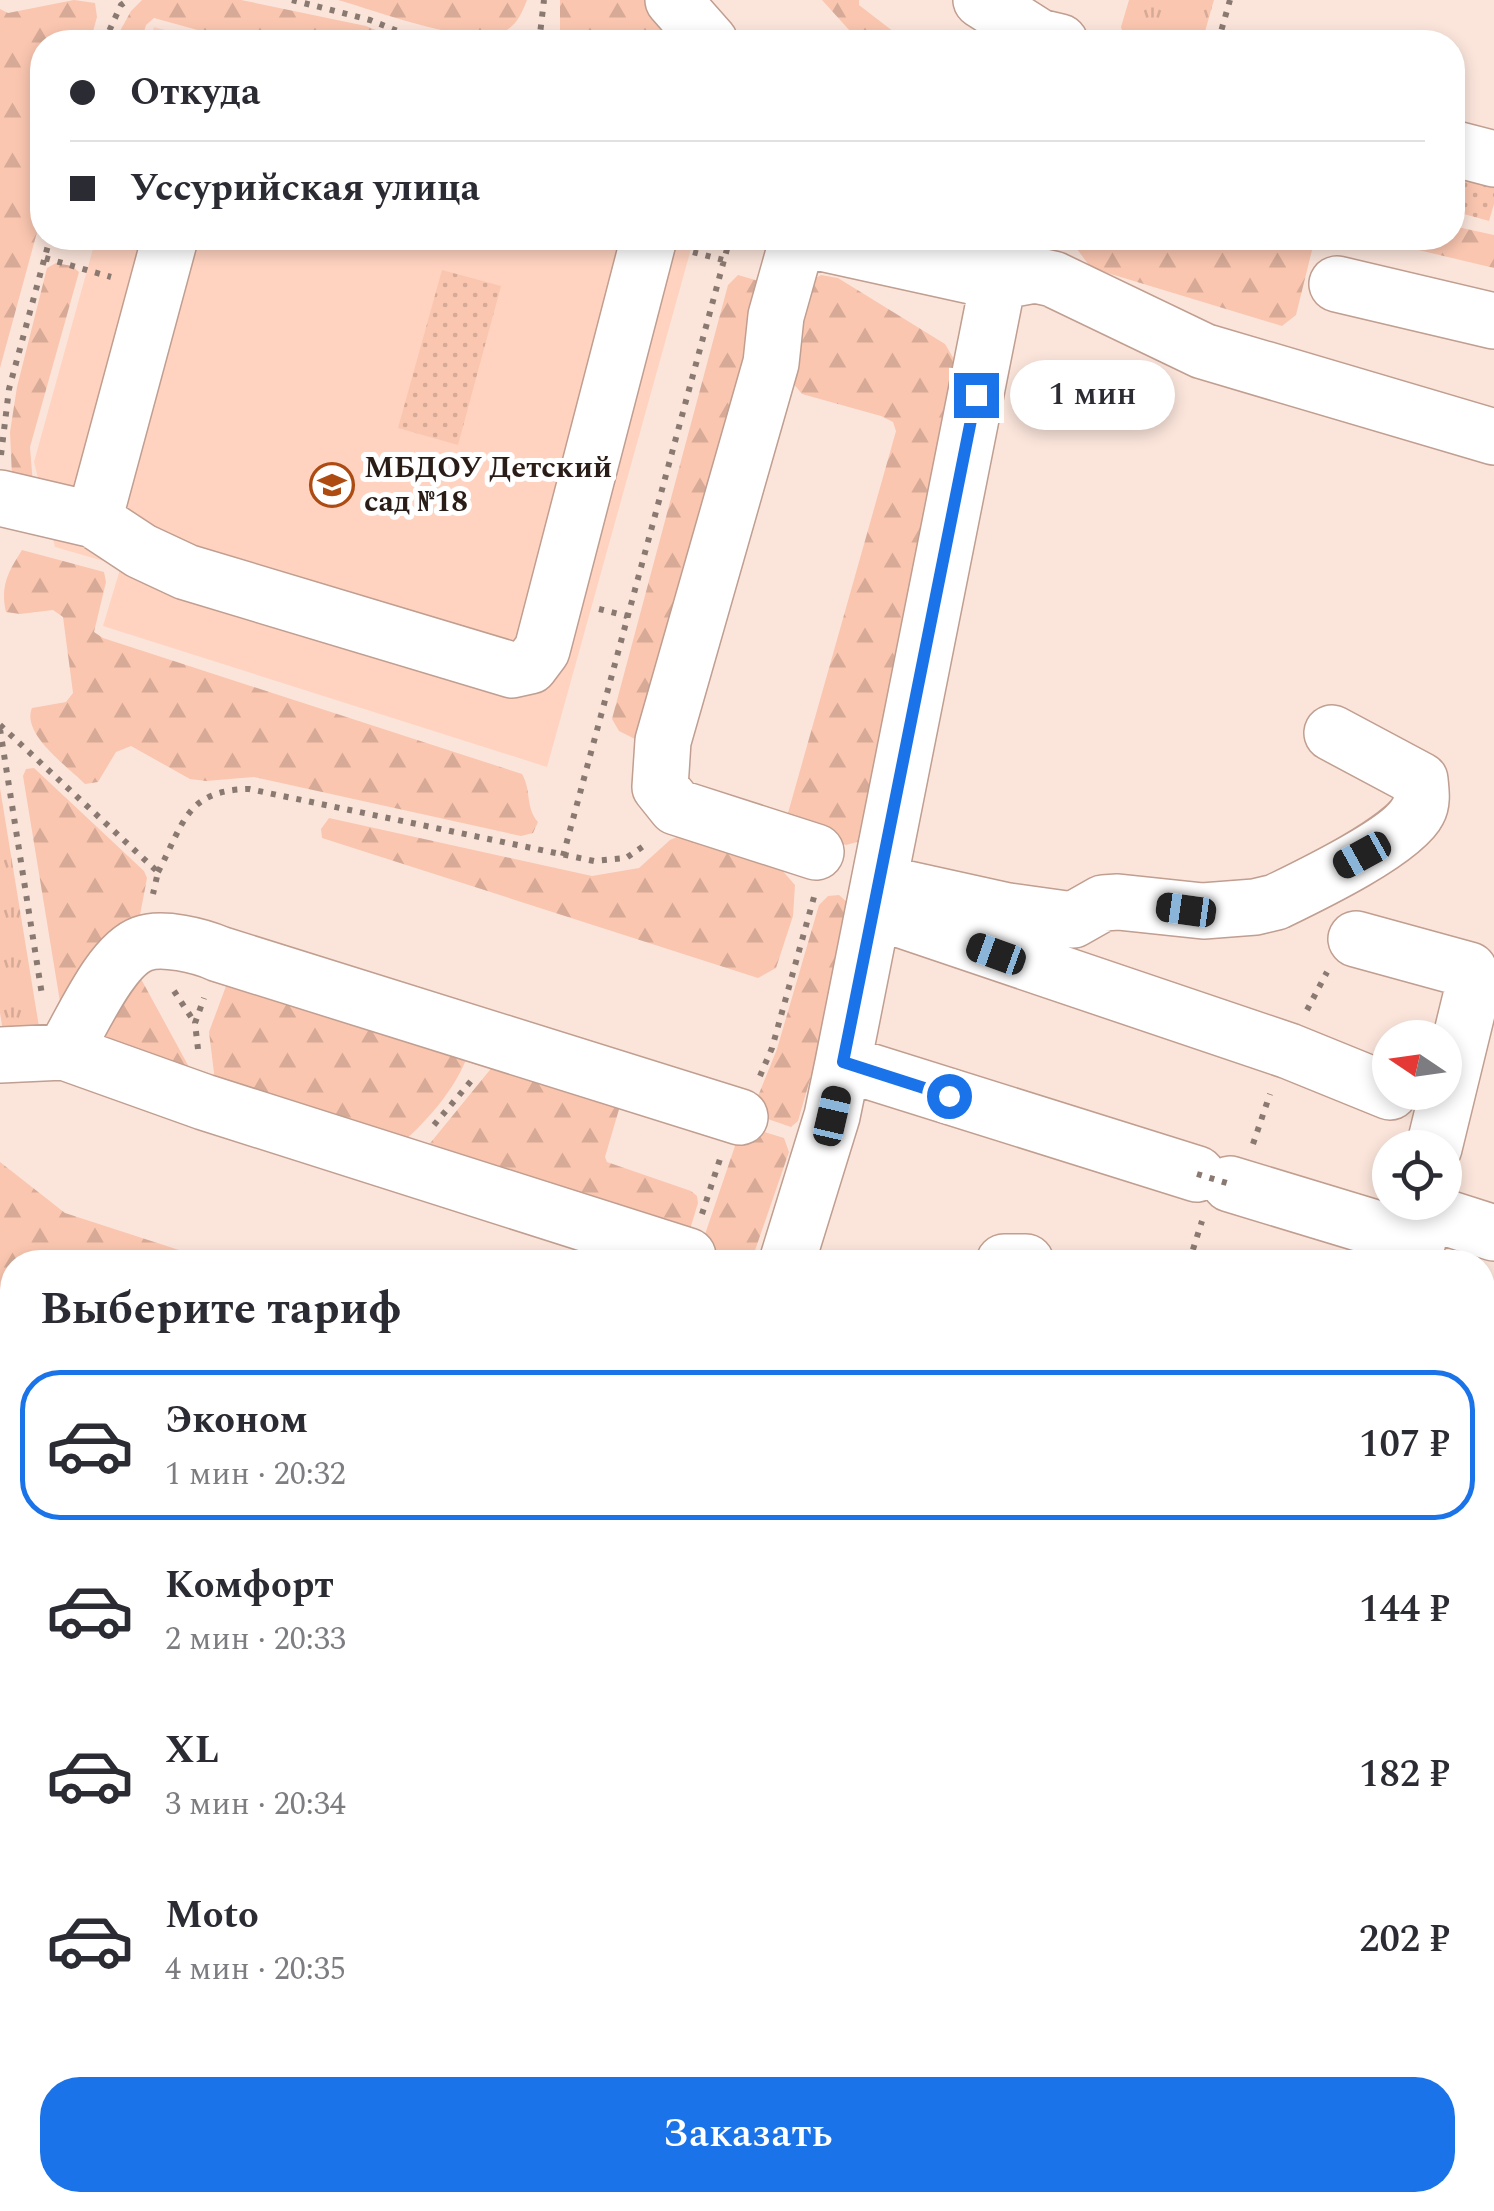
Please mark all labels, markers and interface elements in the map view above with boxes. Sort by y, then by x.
text: Откуда [130,64,261,122]
text: Уссурийская улица [130,160,480,218]
callout: 1 мин [1011,360,1176,430]
text: 1 мин [1049,370,1136,419]
route end [954,373,999,418]
place label: МБДОУ Детский сад №18 [364,445,612,525]
school or university icon: МБДОУ Детский сад №18 [309,462,355,508]
car [1328,827,1396,883]
car [1154,891,1218,929]
car [963,930,1029,978]
north arrow [1372,1020,1462,1110]
map controls [1372,1020,1462,1220]
route start [927,1074,972,1119]
car [811,1083,853,1149]
button: locate [1372,1130,1462,1220]
text: Выберите тариф [40,1275,401,1344]
text: Эконом [165,1392,308,1450]
icon: car [45,1400,135,1490]
text: 107 ₽ [1359,1416,1450,1474]
text: 1 мин · 20:32 [165,1450,346,1499]
text: Комфорт [165,1557,334,1615]
icon: car [45,1565,135,1655]
text: 144 ₽ [1359,1581,1450,1639]
text: 2 мин · 20:33 [165,1615,346,1664]
text: XL [165,1722,219,1780]
icon: car [45,1730,135,1820]
text: 182 ₽ [1359,1746,1450,1804]
text: 3 мин · 20:34 [165,1780,346,1829]
text: Moto [165,1887,259,1945]
icon: car [45,1895,135,1985]
text: 202 ₽ [1359,1911,1450,1969]
text: 4 мин · 20:35 [165,1945,346,1994]
button: Заказать [40,2077,1455,2192]

